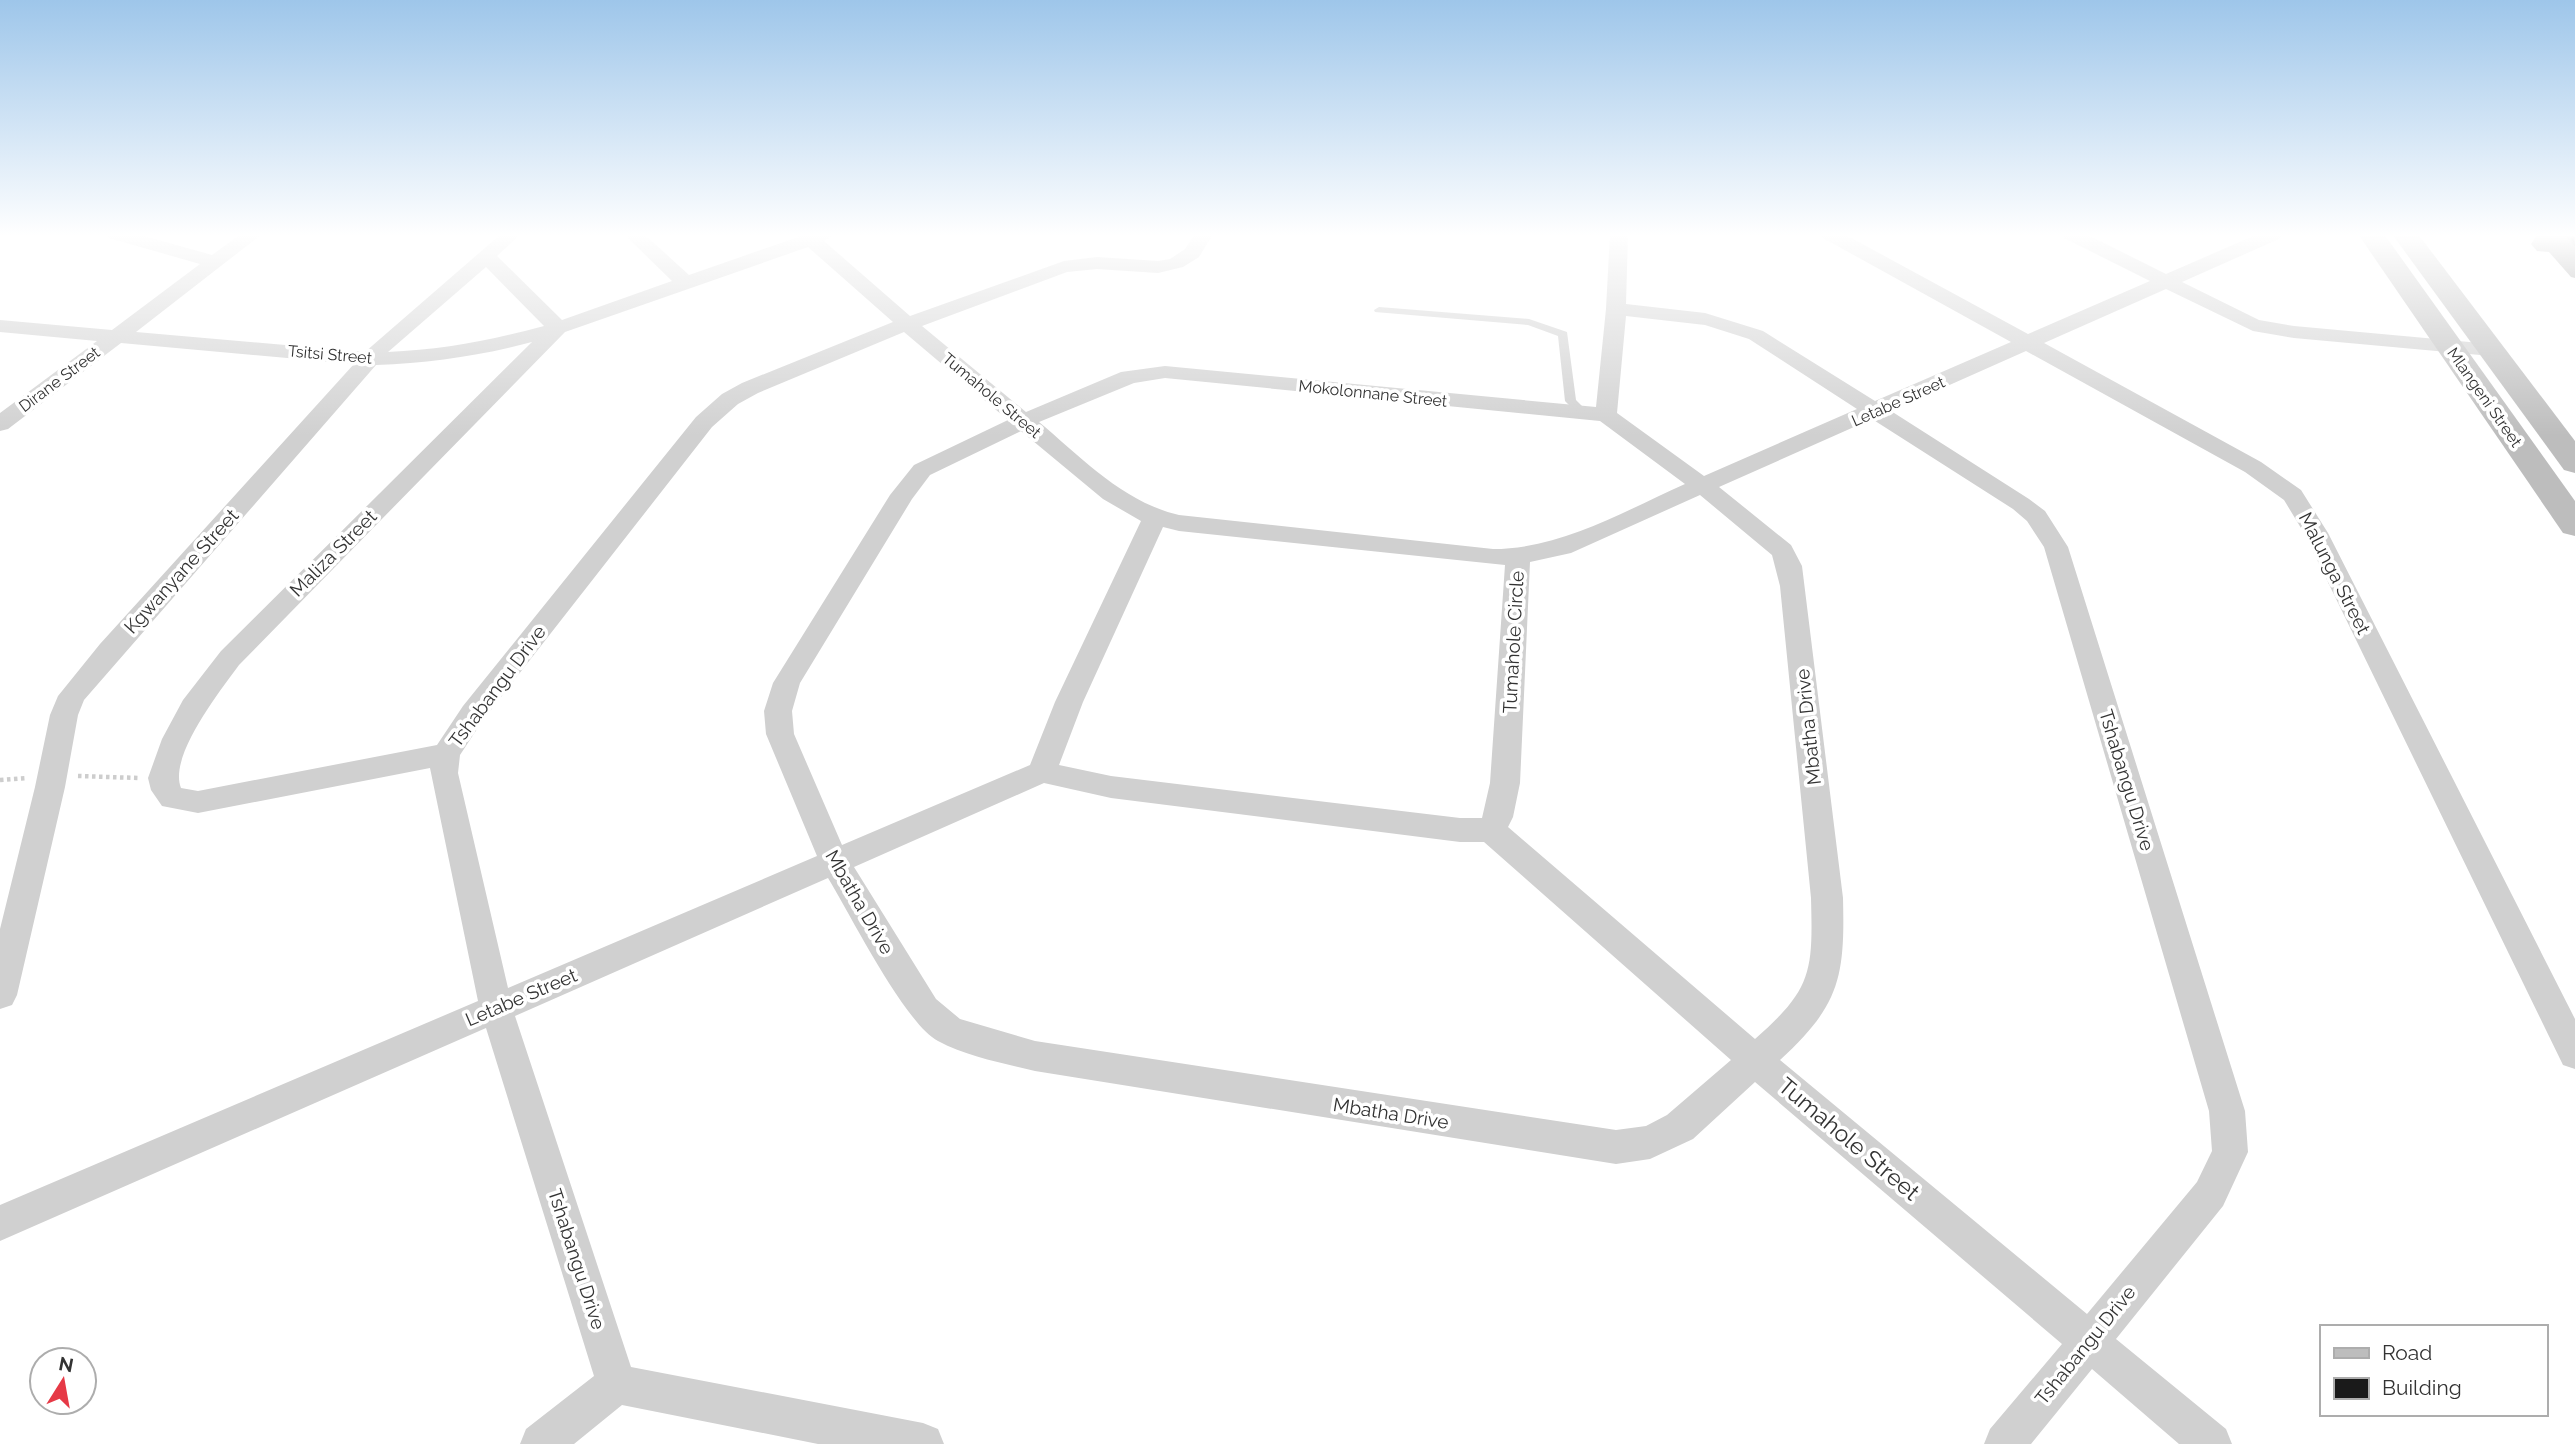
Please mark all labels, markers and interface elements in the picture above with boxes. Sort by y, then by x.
street label: Tsitsi Street [287,341,373,368]
street label: Dirane Street [15,342,104,416]
street label: Mlangeni Street [2443,344,2526,451]
street label: Tumahole Street [939,349,1045,442]
street label: Letabe Street [1849,372,1948,431]
street label: Mokolonnane Street [1298,376,1449,411]
street label: Kgwanyane Street [119,504,243,638]
street label: Maliza Street [285,505,381,601]
street label: Malunga Street [2295,508,2376,638]
street label: Tumahole Circle [1498,570,1528,714]
street label: Tshabangu Drive [444,621,550,751]
street label: Mbatha Drive [1791,668,1825,786]
street label: Tshabangu Drive [2095,707,2159,853]
street label: Mbatha Drive [821,846,899,958]
street label: Letabe Street [462,963,581,1030]
street label: Tumahole Street [1773,1072,1926,1206]
street label: Mbatha Drive [1332,1093,1450,1133]
street label: Tshabangu Drive [544,1186,610,1332]
street label: Tshabangu Drive [2030,1281,2140,1409]
legend [2320,1325,2547,1416]
text: Road [2382,1340,2432,1365]
north arrow [28,1346,98,1416]
text: N [57,1352,75,1376]
text: Building [2382,1375,2462,1400]

